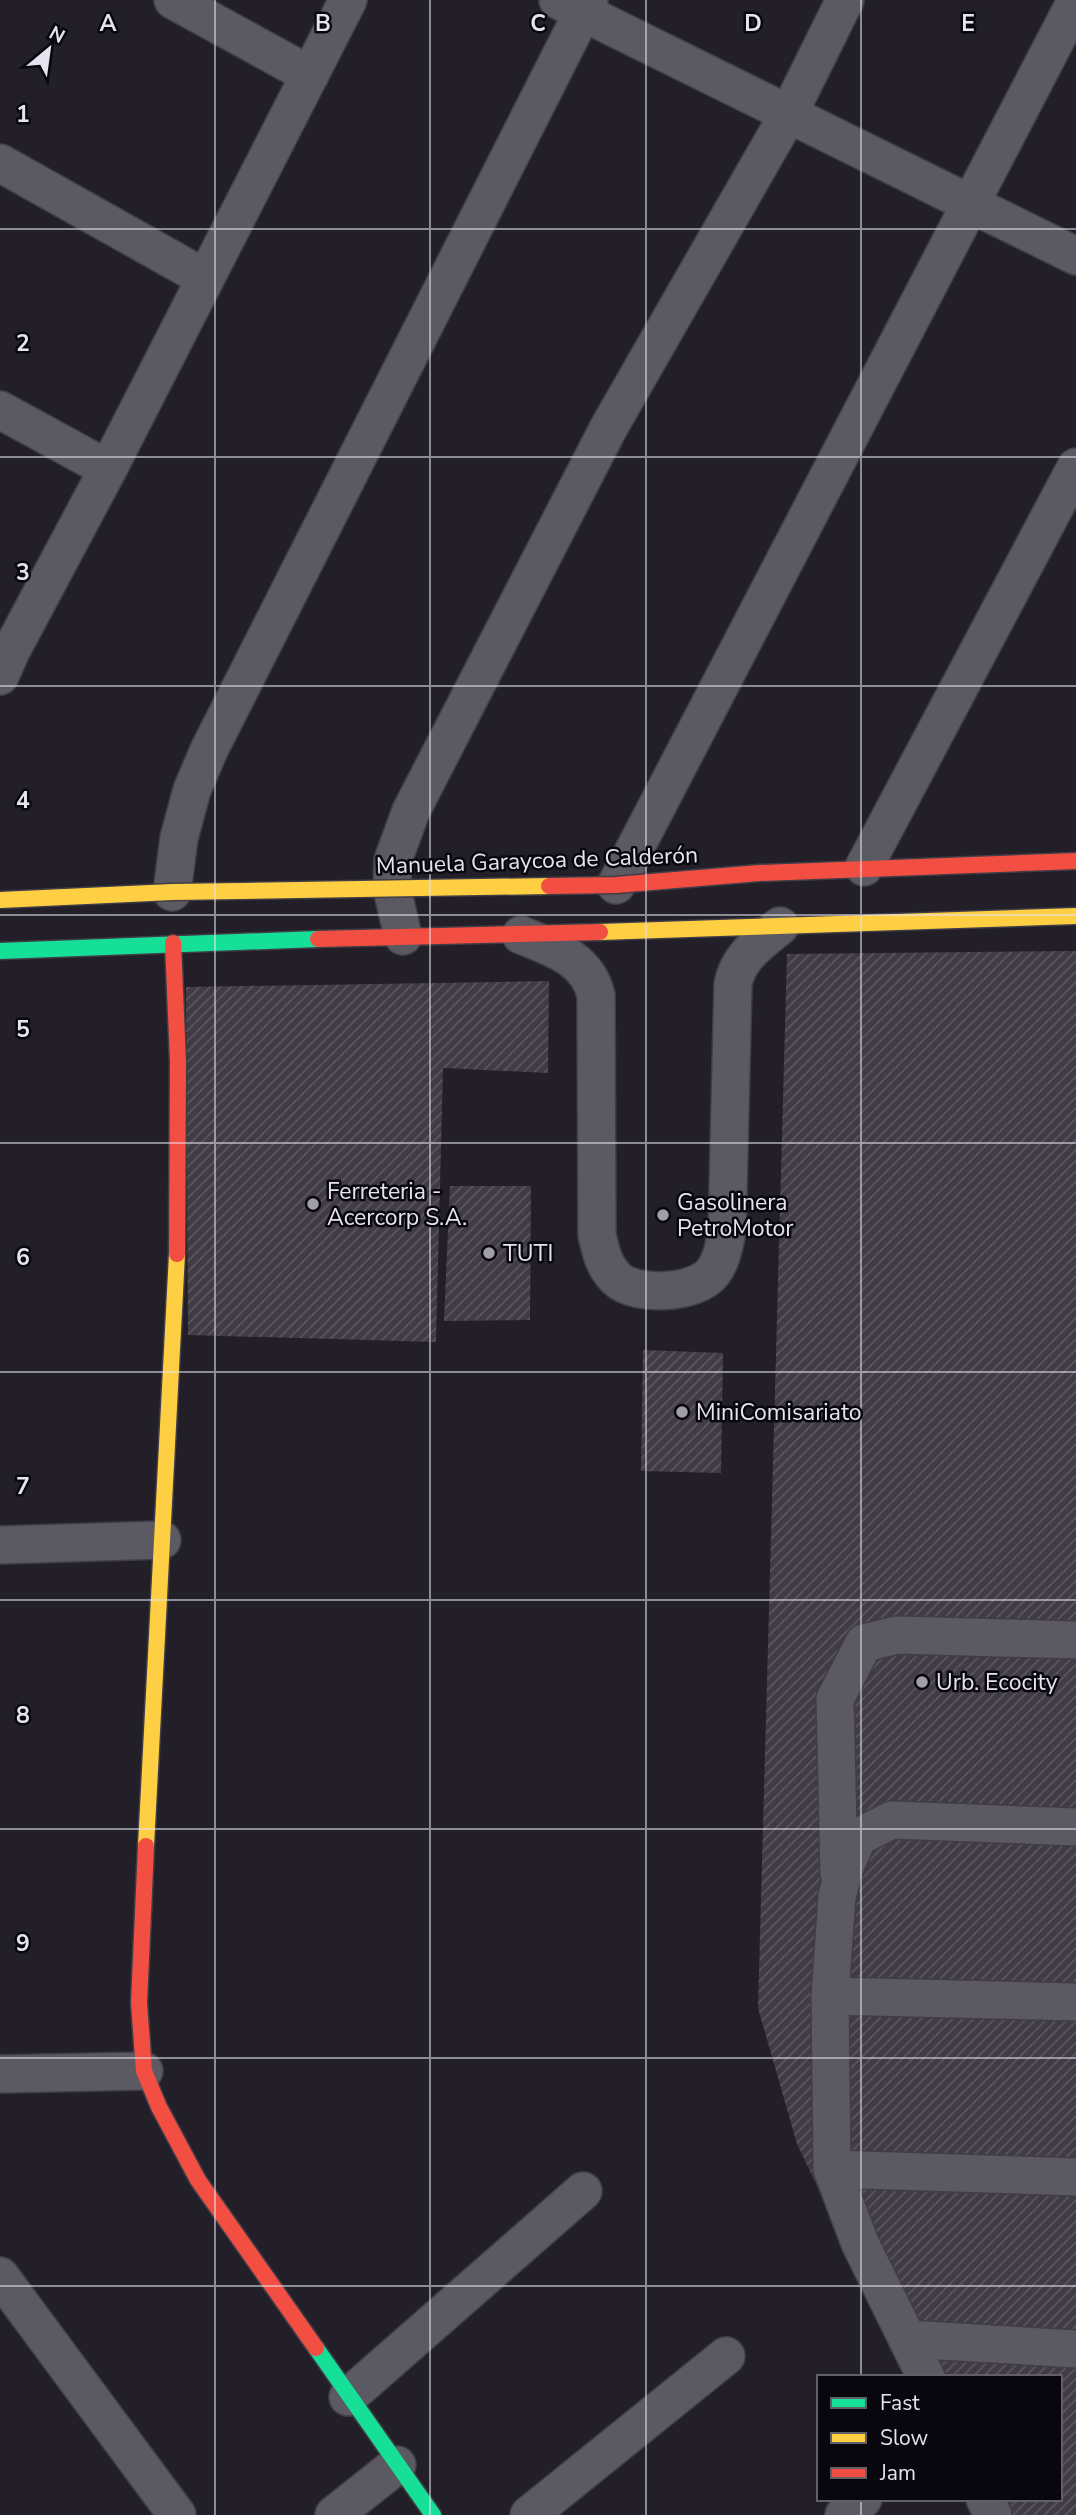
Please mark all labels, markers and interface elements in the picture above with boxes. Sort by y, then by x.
text: A [99,8,117,39]
text: B [315,8,331,39]
text: C [530,8,546,39]
text: D [744,8,762,39]
text: E [961,8,975,39]
north arrow [14,14,84,84]
text: N [44,20,69,50]
text: 1 [16,99,30,130]
text: 2 [16,328,30,359]
text: 3 [16,557,30,588]
text: 4 [16,785,30,816]
street label: Manuela Garaycoa de Calderón [376,839,699,882]
text: 5 [16,1014,30,1045]
place label: Ferreteria - Acercorp S.A. [327,1176,467,1233]
place label: Gasolinera PetroMotor [677,1187,794,1244]
marker: Ferreteria - Acercorp S.A. [305,1196,321,1212]
marker: Gasolinera PetroMotor [655,1207,671,1223]
place label: TUTI [503,1238,553,1269]
text: 6 [16,1242,30,1273]
marker: TUTI [481,1245,497,1261]
place label: MiniComisariato [696,1397,862,1428]
marker: MiniComisariato [674,1404,690,1420]
text: 7 [16,1471,30,1502]
place label: Urb. Ecocity [936,1667,1058,1698]
marker: Urb. Ecocity [914,1674,930,1690]
text: 8 [16,1700,30,1731]
text: 9 [16,1928,30,1959]
legend [817,2375,1062,2501]
text: Fast [880,2389,920,2417]
text: Slow [880,2424,929,2452]
text: Jam [879,2459,916,2487]

